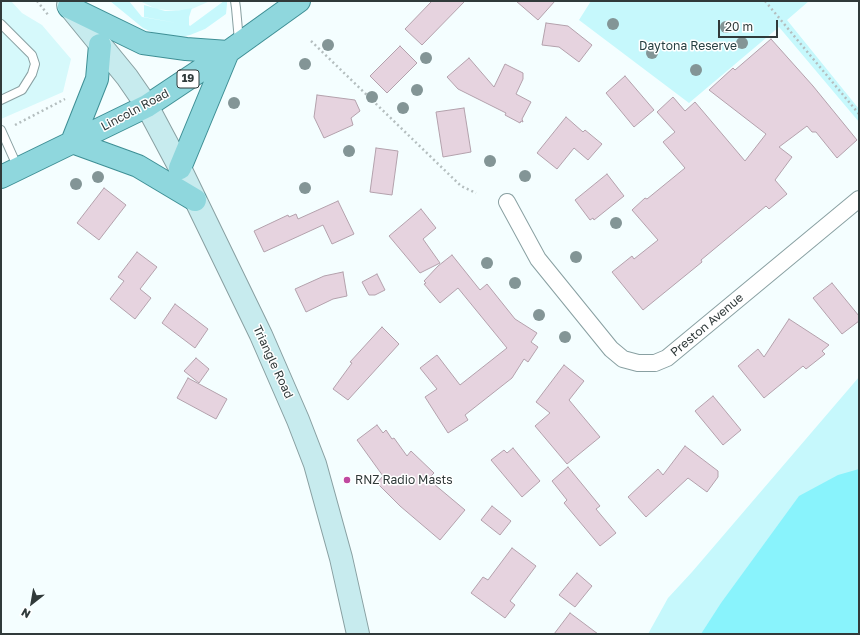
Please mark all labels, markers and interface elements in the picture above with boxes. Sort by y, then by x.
scale bar [720,12,780,38]
text: 20 m [725,19,753,34]
park label: Daytona Reserve [639,39,737,53]
road number: 19 [177,70,199,88]
street label: Lincoln Road [99,86,171,134]
street label: Preston Avenue [668,290,746,360]
street label: Triangle Road [250,323,296,401]
place label: RNZ Radio Masts [355,473,453,487]
marker: RNZ Radio Masts [342,475,352,485]
north arrow [12,583,52,623]
text: N [19,606,32,621]

